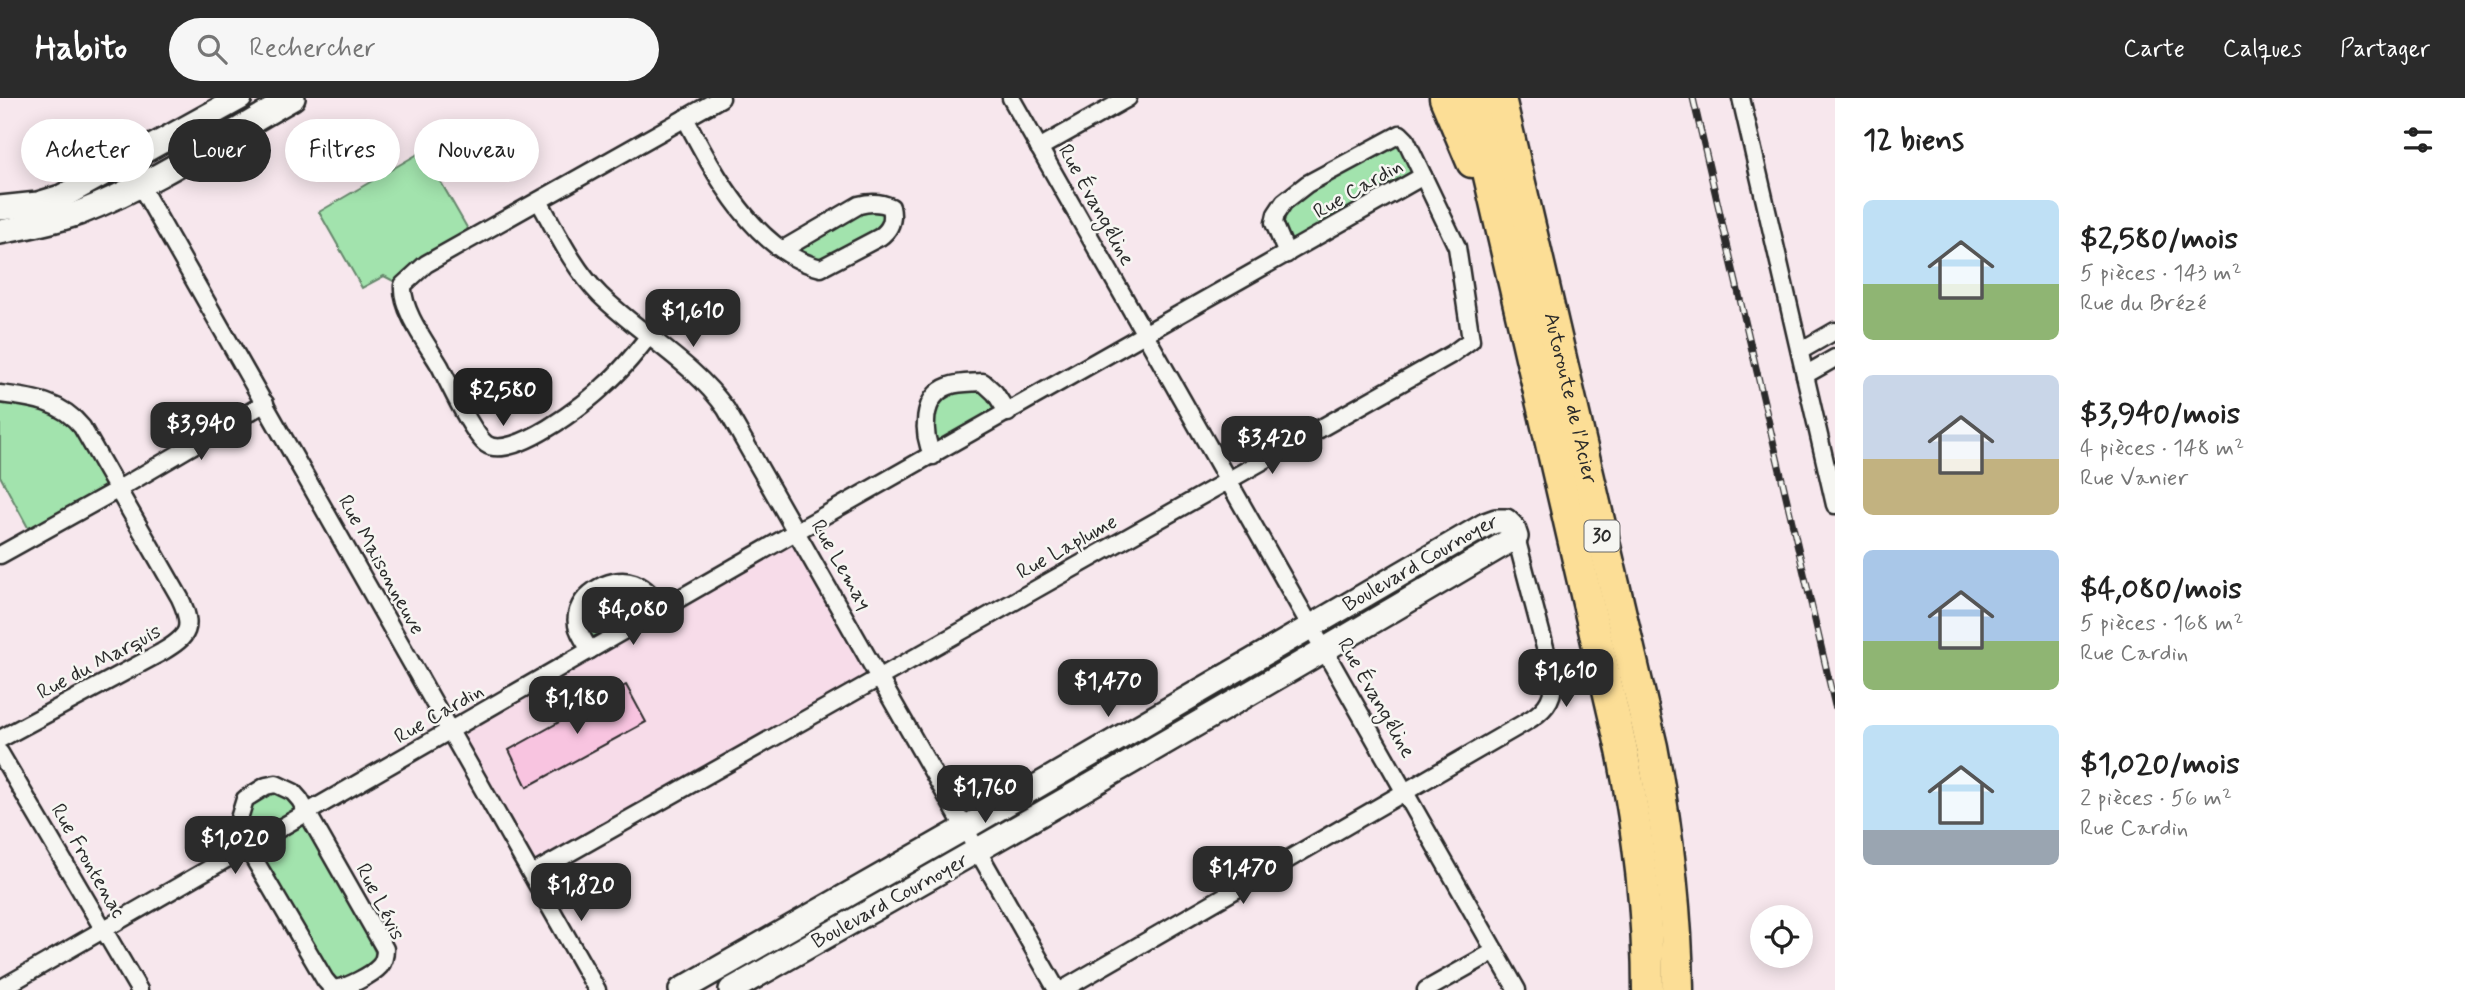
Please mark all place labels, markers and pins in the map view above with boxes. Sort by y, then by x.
pin: $1,610 [636,289,750,349]
pin: $2,580 [446,368,560,428]
pin: $3,940 [144,402,258,462]
pin: $3,420 [1215,416,1329,476]
pin: $4,080 [576,588,690,647]
pin: $1,610 [1509,650,1623,709]
pin: $1,470 [1051,660,1165,719]
pin: $1,180 [520,676,634,736]
pin: $1,760 [928,766,1042,825]
pin: $1,020 [178,816,292,876]
pin: $1,470 [1186,846,1300,906]
pin: $1,820 [524,864,638,923]

